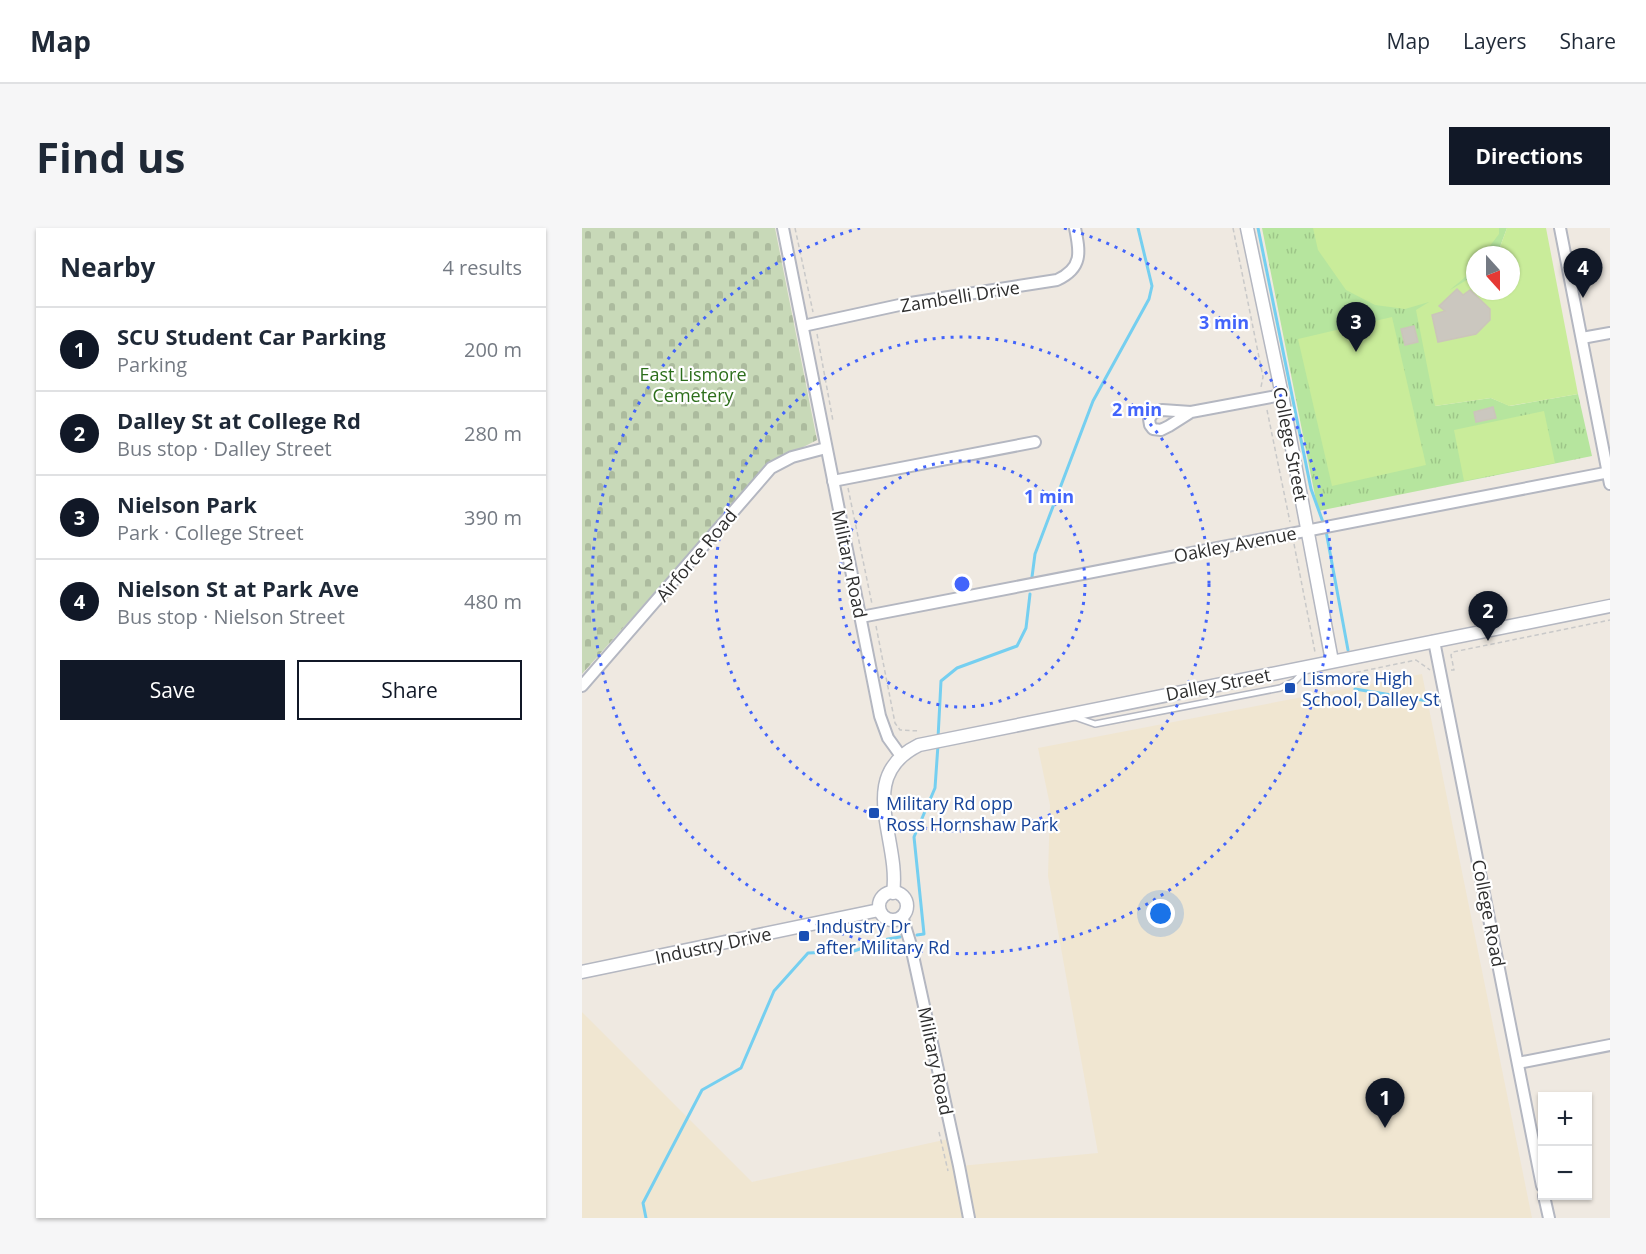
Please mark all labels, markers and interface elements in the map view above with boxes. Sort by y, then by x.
text: Map [30,22,91,60]
text: Map [1387,27,1430,55]
text: Layers [1463,27,1527,55]
text: Share [1560,27,1616,55]
button: Directions [1449,127,1610,185]
text: Find us [36,128,185,185]
north arrow [1466,246,1520,300]
pin: 4 [1564,248,1602,298]
text: Nearby [60,249,155,285]
text: 4 results [442,254,522,281]
street label: Zambelli Drive [899,275,1021,317]
pin: 3 [1336,302,1376,352]
text: 3 min [1199,310,1249,334]
text: SCU Student Car Parking [117,321,386,351]
text: 1 [74,336,85,363]
text: 200 m [464,336,522,363]
text: Parking [117,351,187,378]
park label: East Lismore Cemetery [639,362,747,407]
street label: College Street [1268,385,1314,503]
text: 2 min [1112,397,1162,421]
text: Dalley St at College Rd [117,405,361,435]
text: 2 [74,420,85,447]
text: 280 m [464,420,522,447]
text: Bus stop · Dalley Street [117,435,332,462]
text: 1 min [1024,484,1074,508]
text: Nielson Park [117,489,257,519]
text: 3 [74,504,85,531]
text: 390 m [464,504,522,531]
street label: Airforce Road [650,504,742,606]
street label: Military Road [827,508,873,620]
text: Park · College Street [117,519,304,546]
street label: Oakley Avenue [1172,520,1298,568]
text: Nielson St at Park Ave [117,573,359,603]
centre of rings [952,574,972,594]
text: 4 [74,588,85,615]
text: 480 m [464,588,522,615]
pin: 2 [1468,592,1508,641]
text: Bus stop · Nielson Street [117,603,345,630]
button: Save [60,660,285,720]
button: Share [297,660,522,720]
street label: Dalley Street [1164,662,1272,706]
place label: Lismore High School, Dalley St [1302,666,1439,711]
marker: Lismore High School, Dalley St [1283,681,1297,695]
place label: Military Rd opp Ross Hornshaw Park [886,791,1059,836]
marker: Military Rd opp Ross Hornshaw Park [867,806,881,820]
street label: College Road [1467,857,1511,969]
your location [1146,899,1175,928]
place label: Industry Dr after Military Rd [816,914,950,959]
street label: Industry Drive [653,921,773,969]
marker: Industry Dr after Military Rd [797,929,811,943]
street label: Military Road [913,1005,959,1117]
pin: 1 [1366,1078,1404,1128]
map controls [1538,1092,1592,1200]
button: + [1538,1092,1592,1146]
button: − [1538,1146,1592,1200]

